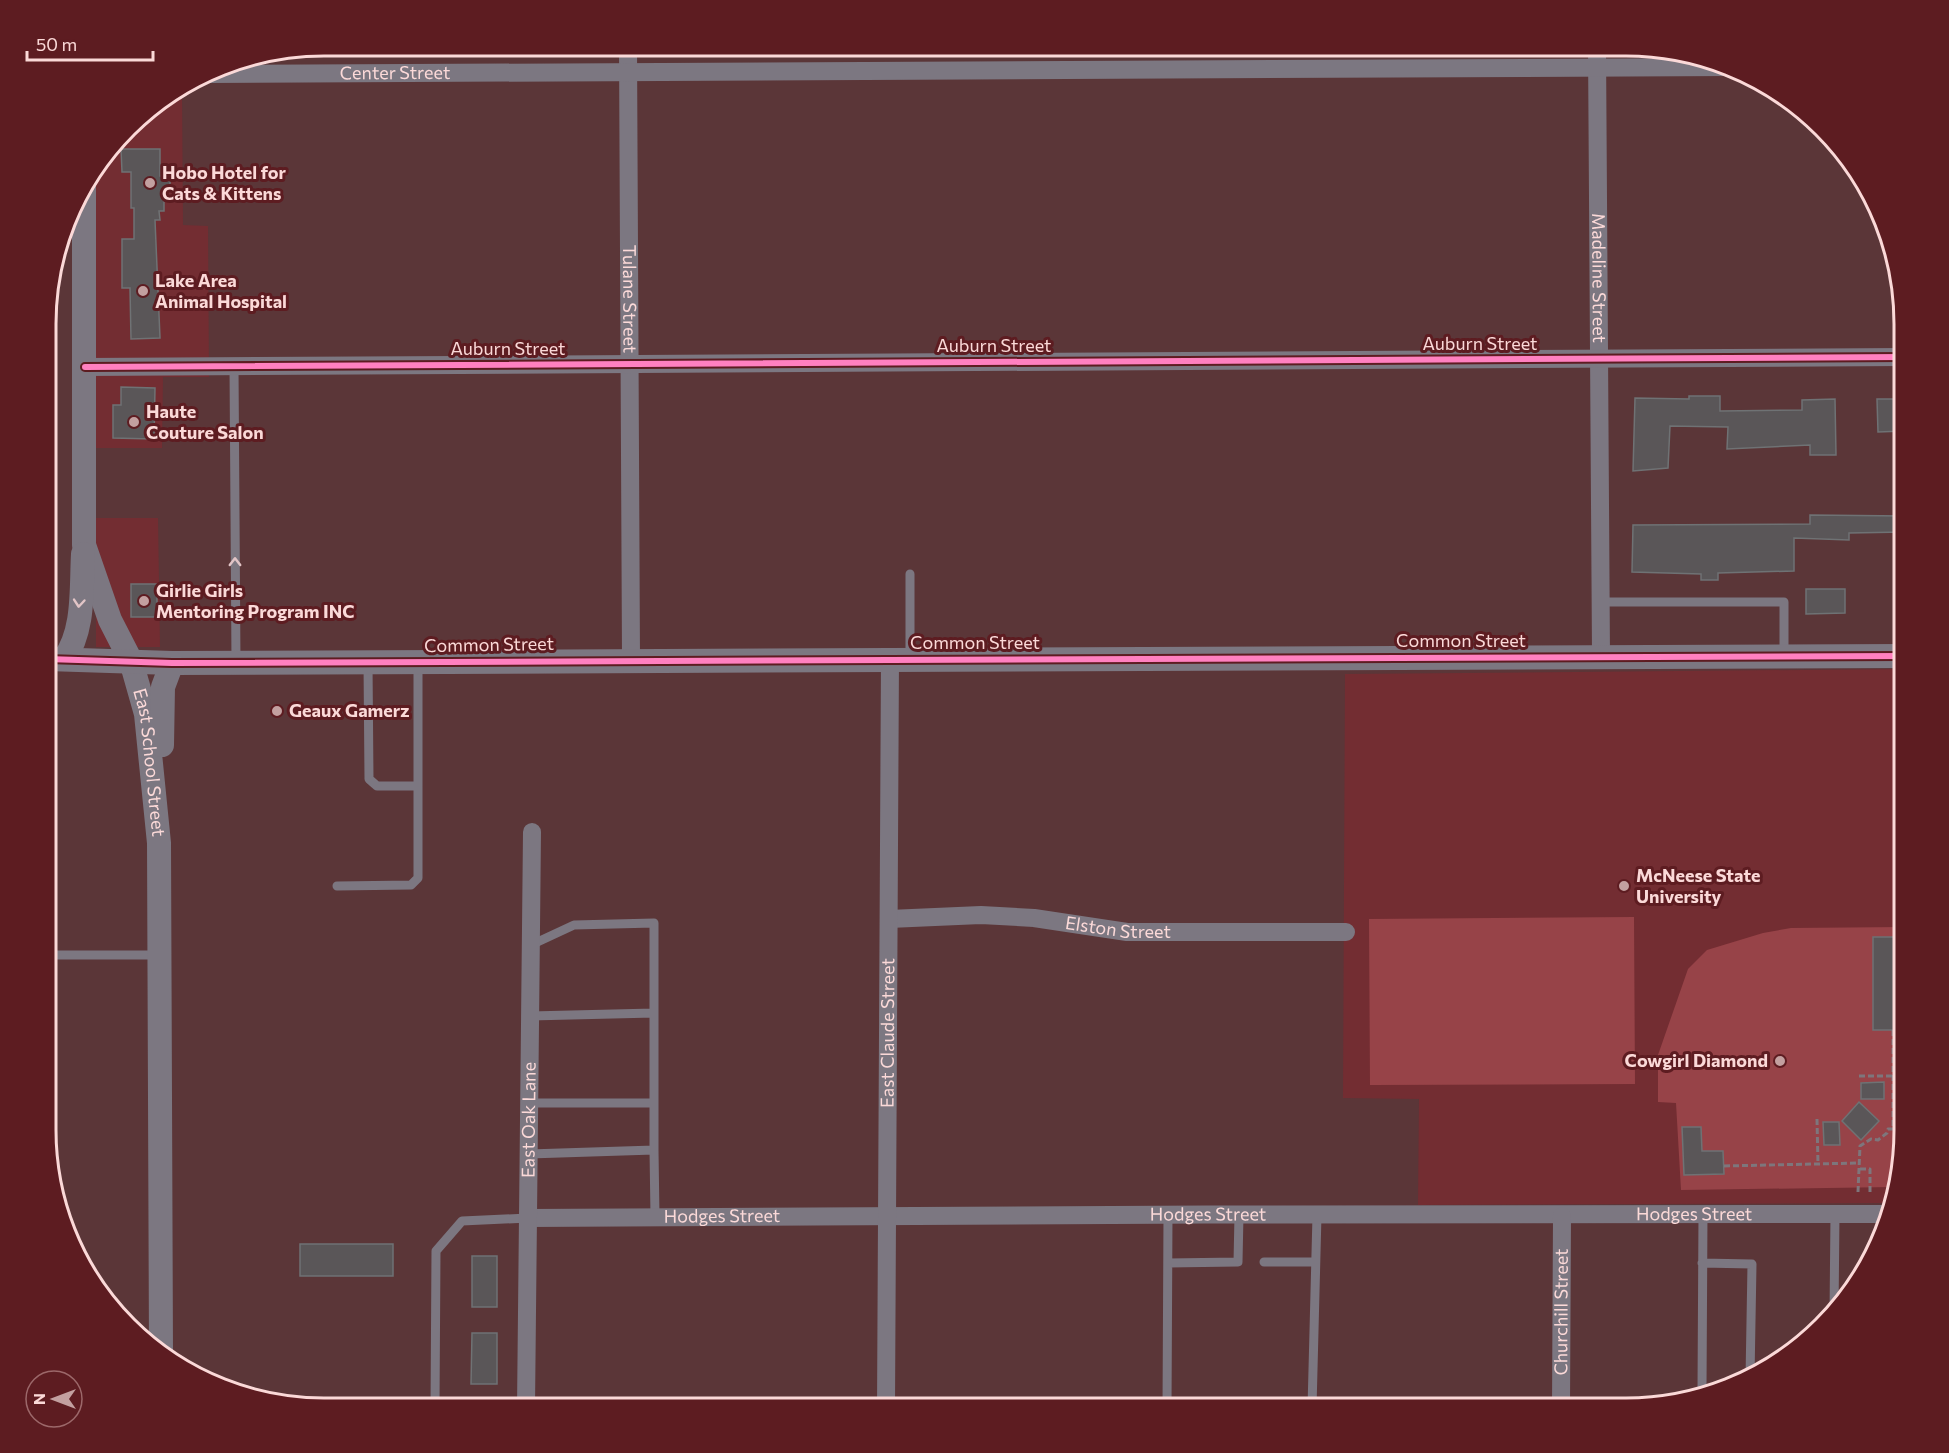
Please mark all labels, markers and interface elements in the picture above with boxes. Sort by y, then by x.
scale bar [27,24,153,62]
text: 50 m [36,33,77,55]
street label: Center Street [340,61,450,83]
place label: Hobo Hotel for Cats & Kittens [162,161,286,204]
marker: Hobo Hotel for Cats & Kittens [143,176,157,190]
street label: Madeline Street [1588,213,1611,343]
street label: Tulane Street [619,245,642,353]
place label: Lake Area Animal Hospital [155,269,287,312]
marker: Lake Area Animal Hospital [136,284,150,298]
street label: Auburn Street [1423,332,1537,354]
street label: Auburn Street [937,334,1051,356]
street label: Auburn Street [451,337,565,359]
place label: Haute Couture Salon [146,400,264,443]
marker: Haute Couture Salon [127,415,141,429]
one-way arrow [229,557,241,566]
place label: Girlie Girls Mentoring Program INC [156,579,354,622]
marker: Girlie Girls Mentoring Program INC [137,594,151,608]
one-way arrow [73,599,86,608]
street label: Common Street [1396,629,1526,651]
street label: Common Street [910,631,1040,653]
street label: Common Street [424,632,554,656]
street label: East School Street [129,685,170,838]
place label: Geaux Gamerz [289,699,410,721]
marker: Geaux Gamerz [270,704,284,718]
place label: McNeese State University [1636,864,1760,907]
marker: McNeese State University [1617,879,1631,893]
street label: Elston Street [1064,911,1171,942]
street label: East Claude Street [876,958,898,1108]
place label: Cowgirl Diamond [1625,1049,1768,1071]
marker: Cowgirl Diamond [1773,1054,1787,1068]
street label: East Oak Lane [516,1062,540,1178]
street label: Hodges Street [1150,1202,1266,1225]
street label: Hodges Street [1636,1202,1752,1224]
street label: Hodges Street [664,1204,780,1227]
street label: Churchill Street [1549,1248,1572,1376]
north arrow [24,1369,84,1429]
text: N [29,1393,48,1405]

